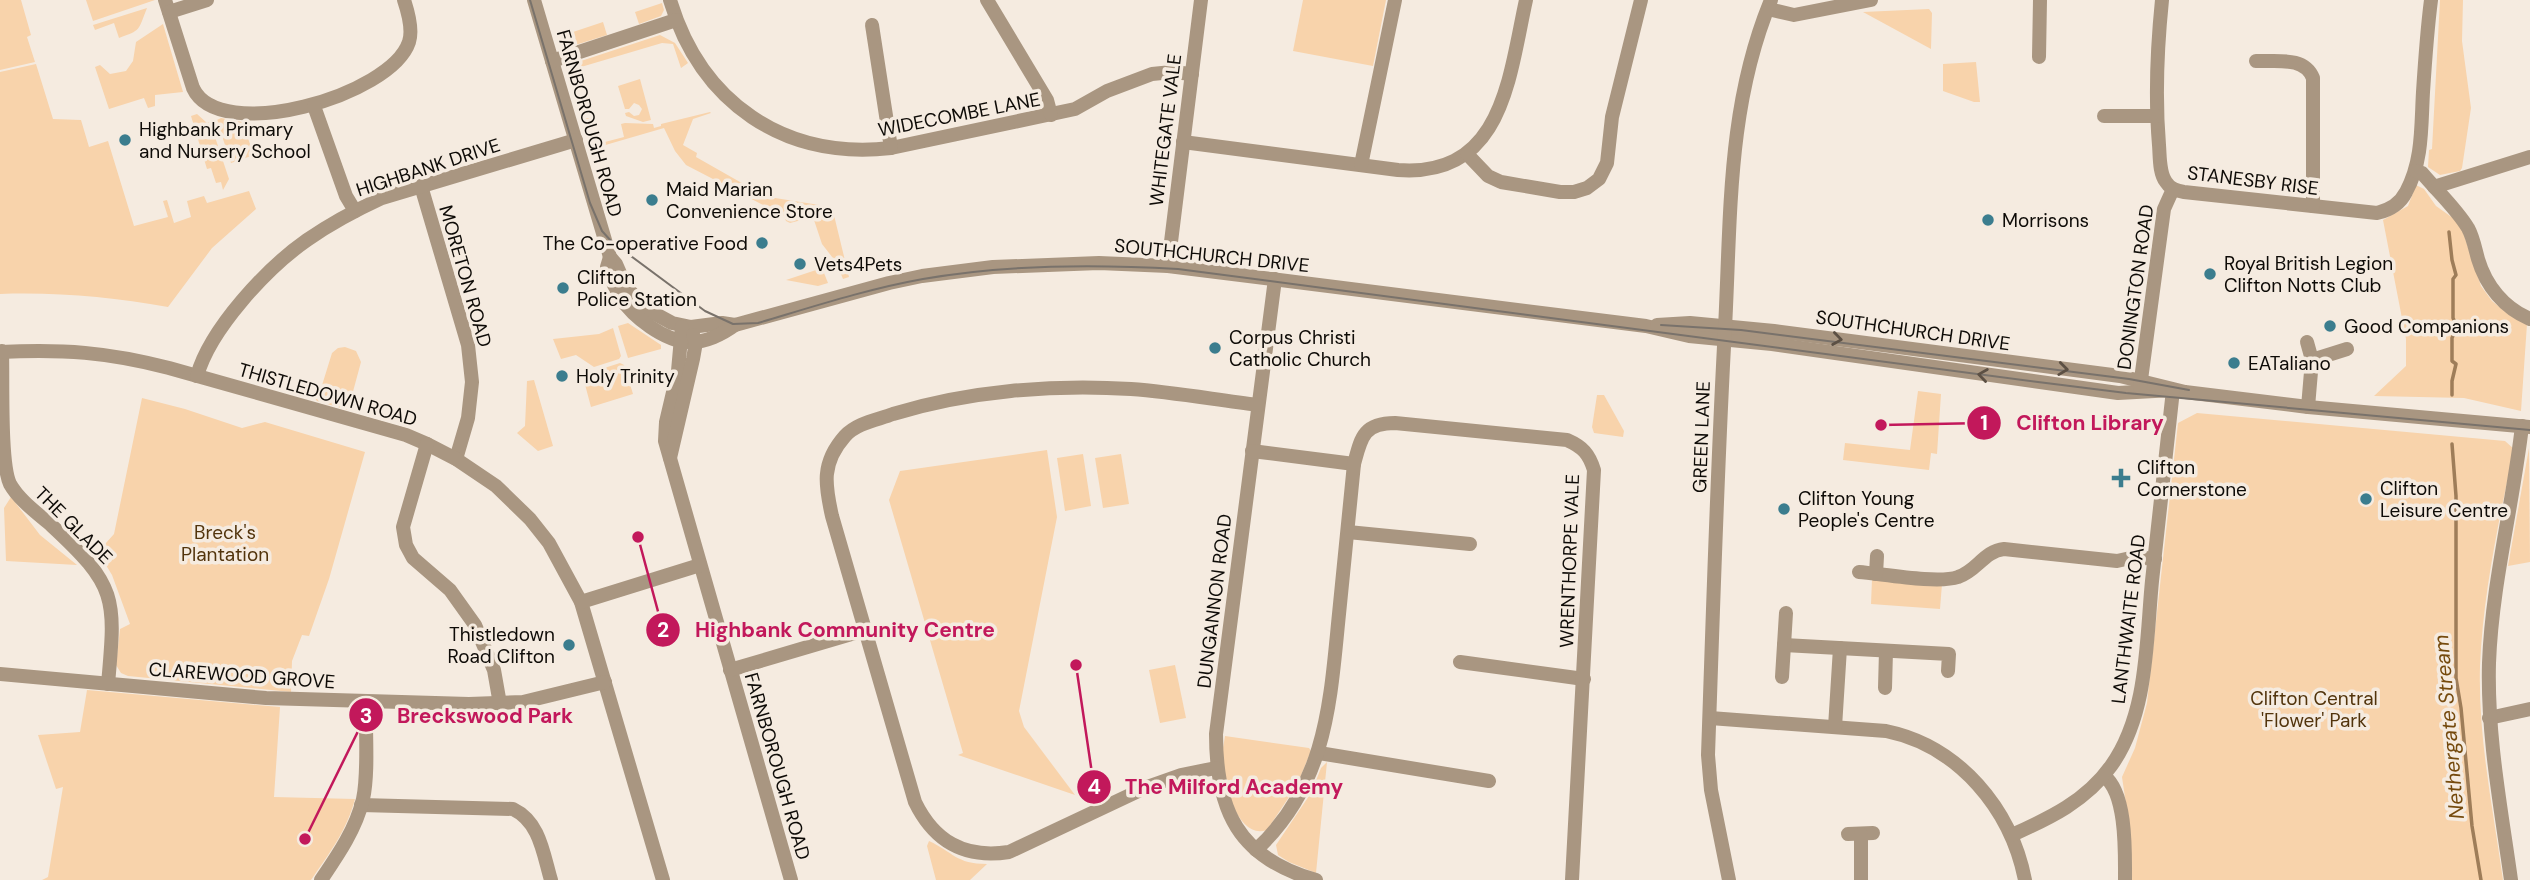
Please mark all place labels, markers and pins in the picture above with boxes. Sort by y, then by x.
place label: Highbank Primary and Nursery School [139,117,311,164]
marker: Highbank Primary and Nursery School [117,132,133,148]
place label: Maid Marian Convenience Store [666,177,833,224]
marker: Maid Marian Convenience Store [644,192,660,208]
place label: Morrisons [2002,208,2089,233]
marker: Morrisons [1980,212,1996,228]
place label: The Co-operative Food [543,231,748,256]
marker: The Co-operative Food [754,235,770,251]
place label: Royal British Legion Clifton Notts Club [2224,251,2393,298]
place label: Vets4Pets [814,252,902,277]
marker: Vets4Pets [792,256,808,272]
place label: Clifton Police Station [577,265,697,312]
marker: Royal British Legion Clifton Notts Club [2202,266,2218,282]
marker: Clifton Police Station [555,280,571,296]
place label: Good Companions [2344,314,2509,339]
marker: Good Companions [2322,318,2338,334]
place label: Corpus Christi Catholic Church [1229,325,1371,372]
marker: Corpus Christi Catholic Church [1207,340,1223,356]
place label: EATaliano [2248,351,2331,376]
marker: EATaliano [2226,355,2242,371]
place label: Holy Trinity [576,364,675,389]
marker: Holy Trinity [554,368,570,384]
callout: Clifton Library [1967,402,2178,444]
place label: Clifton Cornerstone [2137,455,2247,502]
marker: Clifton Cornerstone [2111,468,2131,488]
place label: Clifton Leisure Centre [2380,476,2508,523]
place label: Clifton Young People's Centre [1798,486,1934,533]
marker: Clifton Leisure Centre [2358,491,2374,507]
marker: Clifton Young People's Centre [1776,501,1792,517]
callout: Highbank Community Centre [646,609,1008,651]
place label: Thistledown Road Clifton [447,622,555,669]
marker: Thistledown Road Clifton [561,637,577,653]
callout: Breckswood Park [348,694,587,736]
callout: The Milford Academy [1076,766,1357,808]

